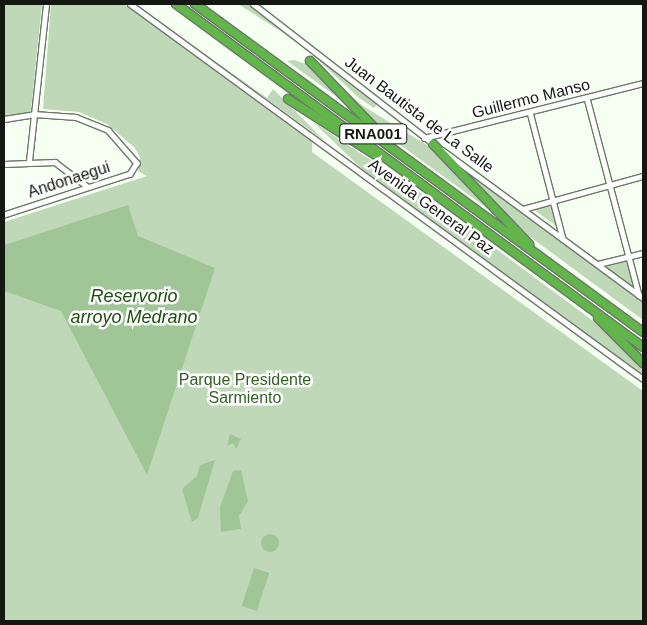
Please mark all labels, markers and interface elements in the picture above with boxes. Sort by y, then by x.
street label: Juan Bautista de La Salle [341,53,497,177]
street label: Guillermo Manso [470,75,592,123]
road number: RNA001 [338,122,408,146]
street label: Avenida General Paz [364,155,498,259]
street label: Andonaegui [25,158,113,202]
water label: Reservorio arroyo Medrano [70,286,198,328]
park label: Parque Presidente Sarmiento [179,370,311,408]

